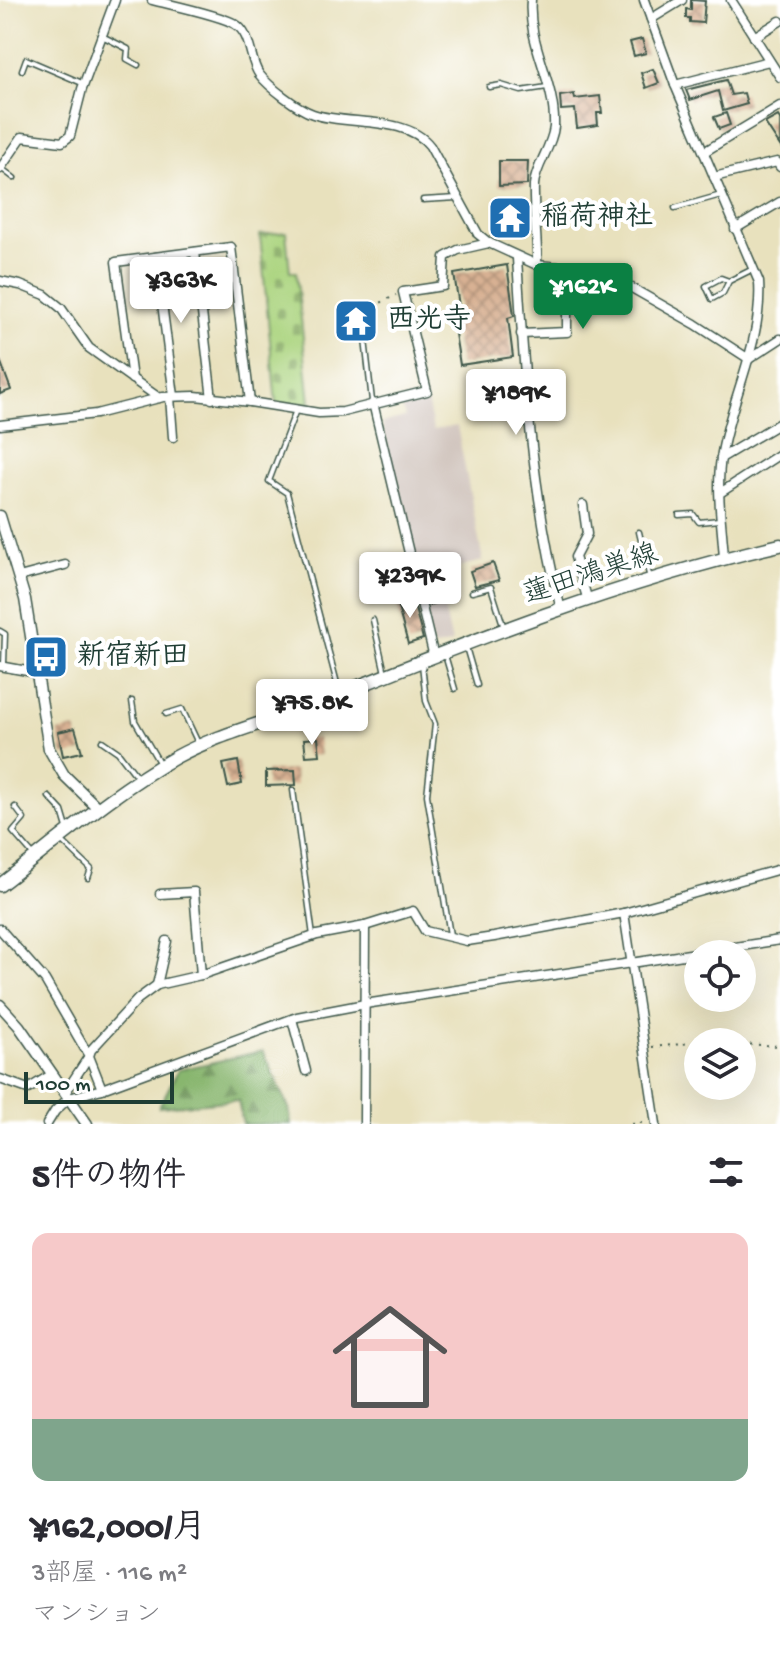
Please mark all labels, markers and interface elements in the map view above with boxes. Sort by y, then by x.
temple icon: 稲荷神社 [486,194,534,242]
place label: 稲荷神社 [541,201,653,235]
pin: ¥363K [125,257,237,325]
pin: ¥162K [527,263,639,331]
text: ¥363K [148,267,214,298]
text: ¥162K [552,273,614,304]
temple icon: 西光寺 [332,297,380,345]
place label: 西光寺 [387,303,471,338]
pin: ¥189K [460,369,572,437]
text: ¥189K [484,379,548,410]
street label: 蓮田鴻巣線 [519,538,663,613]
pin: ¥239K [354,552,466,620]
text: ¥239K [377,562,443,593]
bus stop icon: 新宿新田 [22,633,70,681]
place label: 新宿新田 [77,639,189,674]
pin: ¥75.8K [247,679,377,747]
text: ¥75.8K [274,689,350,720]
map controls [684,940,756,1100]
button: locate [684,940,756,1012]
button: layers [684,1028,756,1100]
scale bar [24,1068,174,1104]
text: 100 m [36,1073,91,1099]
icon: filters [704,1150,748,1194]
text: 5件の物件 [32,1159,186,1199]
icon: home [318,1285,462,1429]
text: ¥162,000/月 [32,1510,206,1550]
text: 3部屋 · 116 m² [32,1560,187,1591]
text: マンション [32,1601,161,1632]

